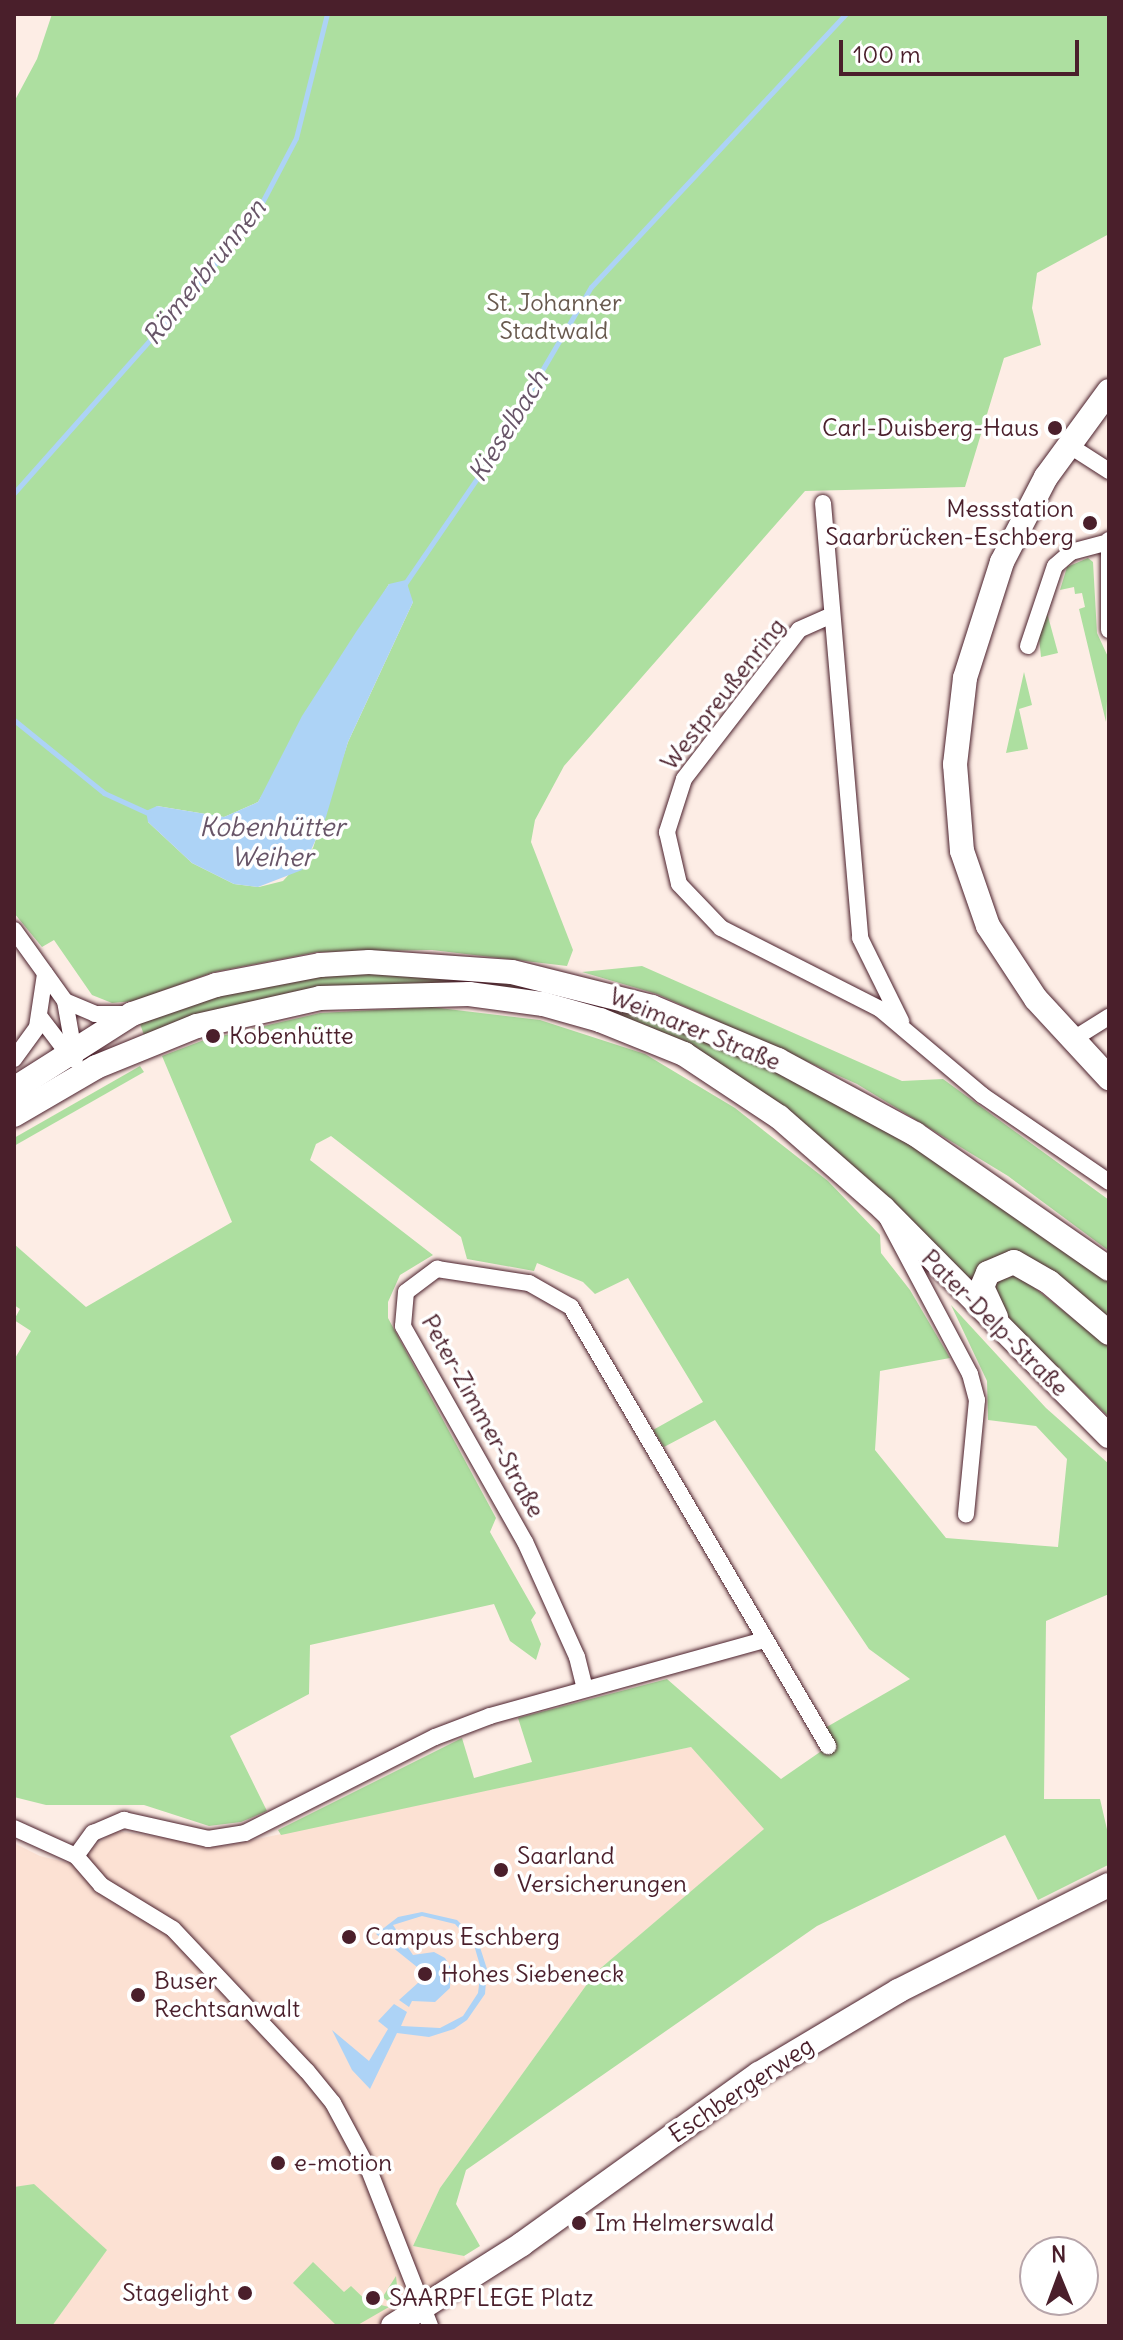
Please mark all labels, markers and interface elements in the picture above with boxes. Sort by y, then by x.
scale bar [843,24,1083,74]
text: 100 m [853,39,921,69]
water label: Römerbrunnen [136,193,272,351]
park label: St. Johanner Stadtwald [486,289,622,345]
water label: Kieselbach [462,365,554,487]
place label: Carl-Duisberg-Haus [822,414,1039,442]
marker: Carl-Duisberg-Haus [1046,419,1064,437]
place label: Messstation Saarbrücken-Eschberg [825,495,1074,551]
marker: Messstation Saarbrücken-Eschberg [1081,514,1099,532]
street label: Westpreußenring [655,612,791,776]
water label: Kobenhütter Weiher [199,811,345,872]
street label: Weimarer Straße [605,982,785,1076]
place label: Kobenhütte [229,1022,354,1050]
marker: Kobenhütte [204,1027,222,1045]
street label: Pater-Delp-Straße [916,1244,1074,1402]
street label: Peter-Zimmer-Straße [415,1310,551,1522]
place label: Saarland Versicherungen [517,1842,687,1898]
marker: Saarland Versicherungen [492,1861,510,1879]
place label: Campus Eschberg [365,1923,560,1951]
marker: Campus Eschberg [340,1928,358,1946]
place label: Hohes Siebeneck [441,1960,624,1988]
marker: Hohes Siebeneck [416,1965,434,1983]
place label: Buser Rechtsanwalt [154,1967,300,2023]
marker: Buser Rechtsanwalt [129,1986,147,2004]
street label: Eschbergerweg [663,2031,819,2149]
place label: e-motion [294,2149,392,2177]
marker: e-motion [269,2154,287,2172]
place label: Im Helmerswald [595,2209,774,2237]
marker: Im Helmerswald [570,2214,588,2232]
north arrow [1019,2236,1099,2316]
text: N [1051,2240,1066,2268]
place label: Stagelight [122,2279,229,2307]
marker: Stagelight [236,2284,254,2302]
place label: SAARPFLEGE Platz [389,2284,593,2312]
marker: SAARPFLEGE Platz [364,2289,382,2307]

